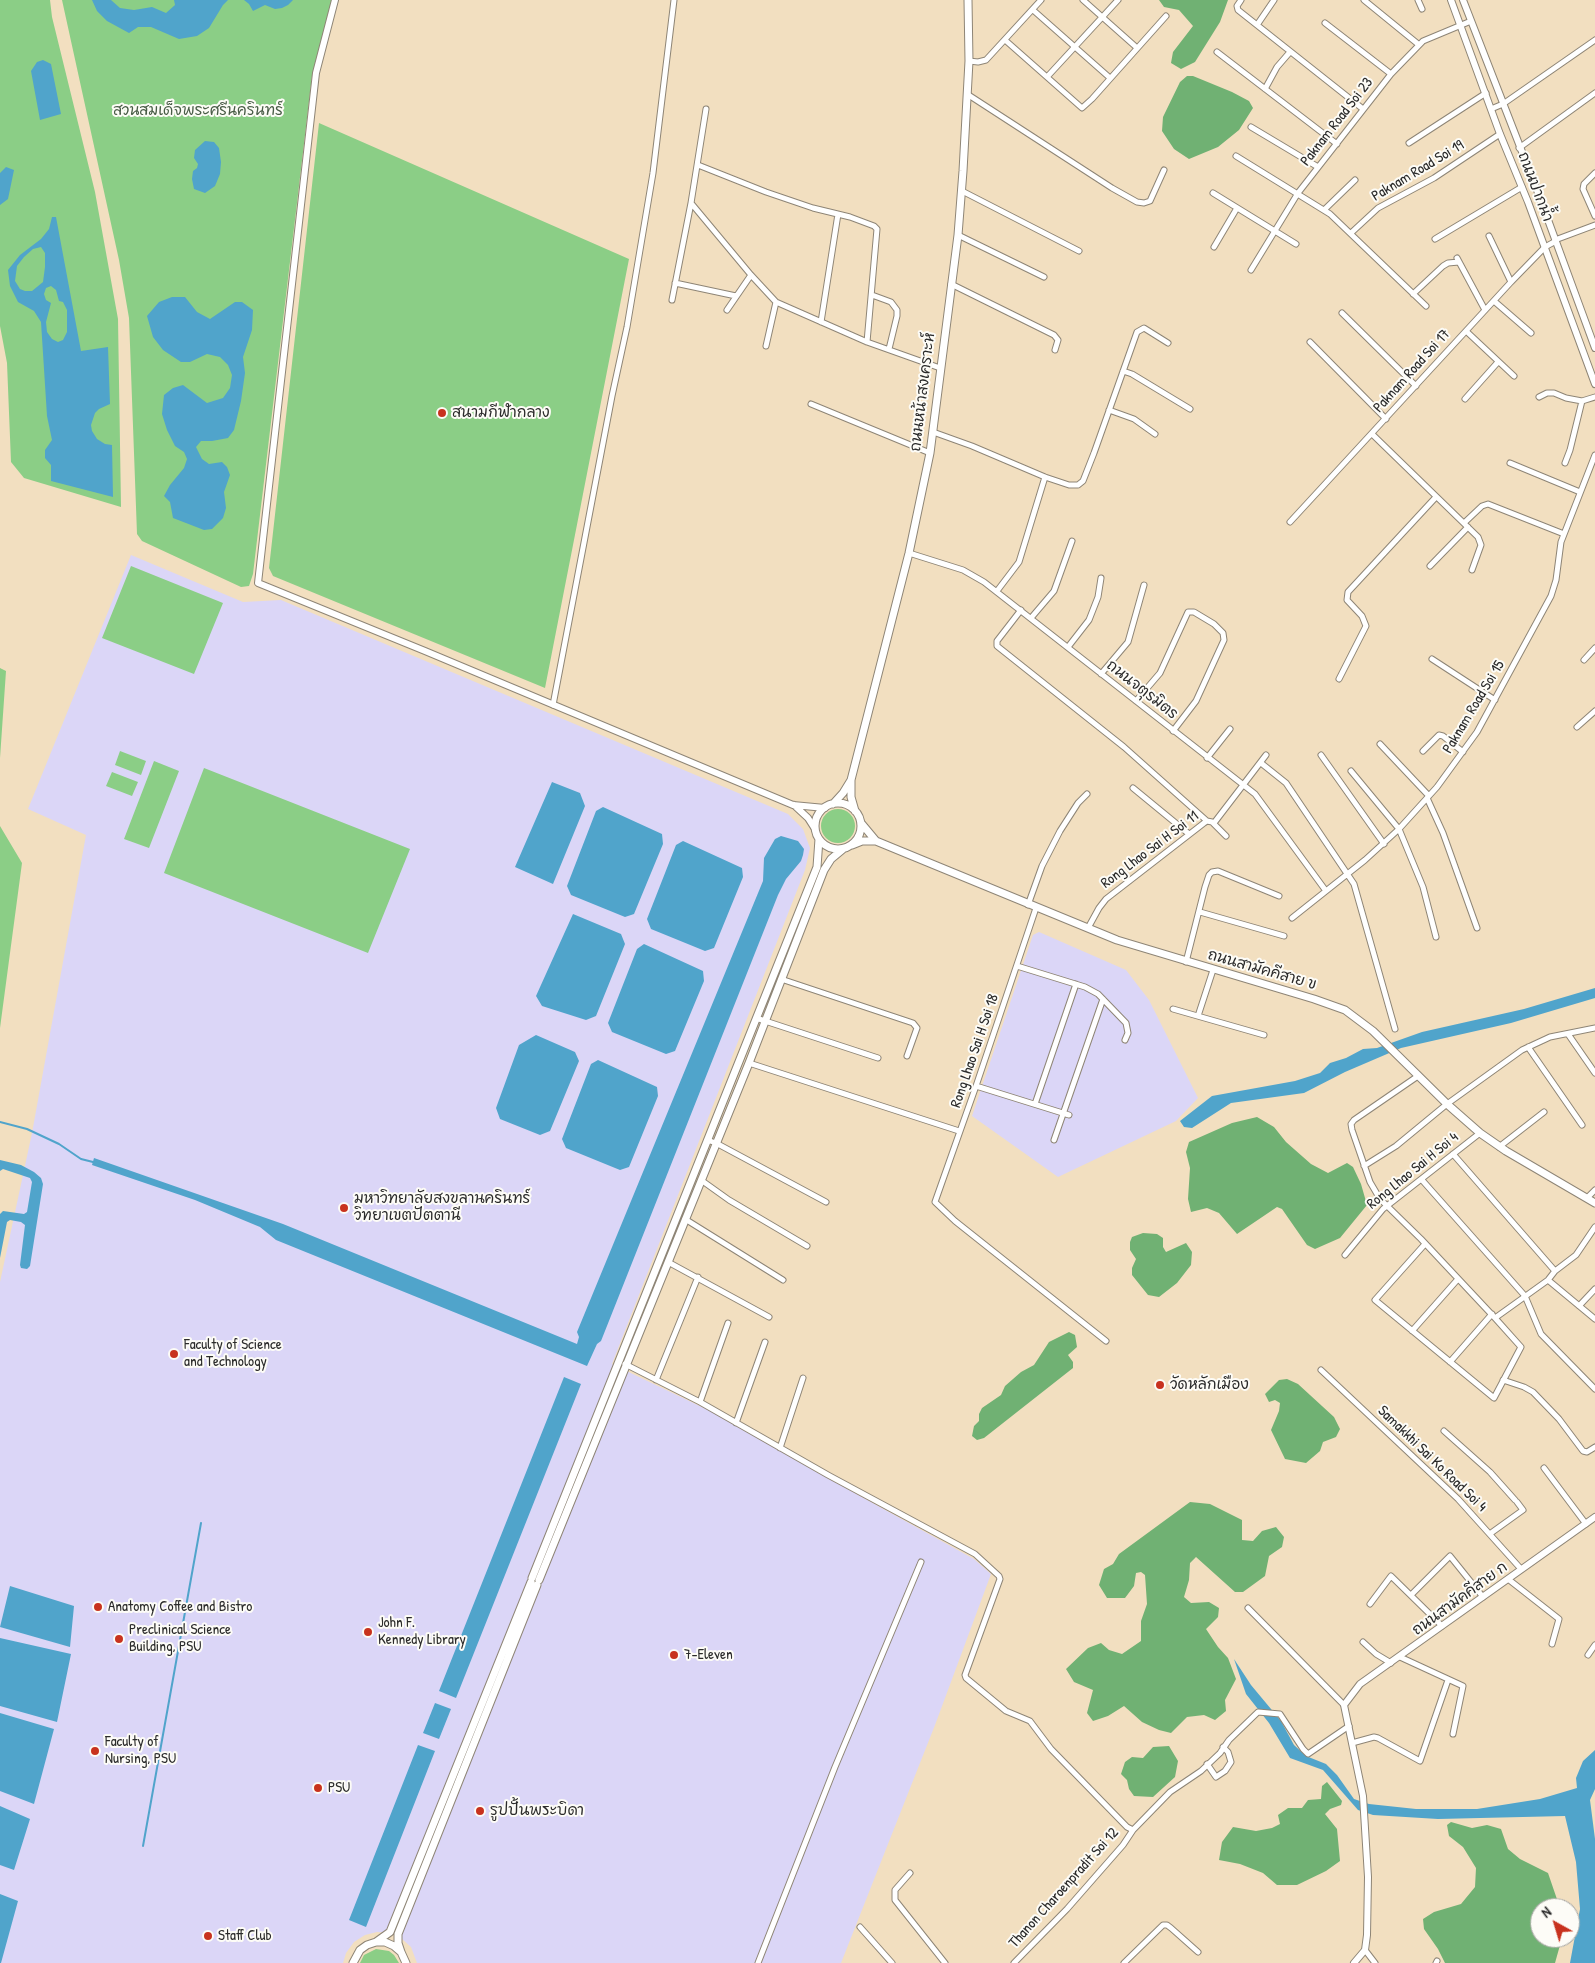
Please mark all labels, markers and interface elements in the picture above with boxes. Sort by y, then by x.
street label: Paknam Road Soi 23 [1297,74,1377,170]
park label: สวนสมเด็จพระศรีนครินทร์ [113,102,283,120]
street label: Paknam Road Soi 19 [1369,136,1467,206]
street label: ถนนปากน้ำ [1513,150,1557,224]
street label: Paknam Road Soi 17 [1370,325,1454,417]
street label: ถนนหน้าสงเคราะห์ [907,331,939,453]
place label: สนามกีฬากลาง [452,404,550,422]
marker: สนามกีฬากลาง [436,407,448,419]
street label: ถนนจตุรมิตร [1103,657,1181,723]
street label: Paknam Road Soi 15 [1439,657,1509,757]
street label: Rong Lhao Sai H Soi 11 [1098,807,1202,893]
street label: ถนนสามัคคีสาย ข [1206,946,1318,994]
street label: Rong Lhao Sai H Soi 18 [947,992,1003,1110]
street label: Rong Lhao Sai H Soi 4 [1364,1129,1462,1213]
place label: มหาวิทยาลัยสงขลานครินทร์ วิทยาเขตปัตตานี [354,1190,530,1225]
marker: มหาวิทยาลัยสงขลานครินทร์ วิทยาเขตปัตตานี [338,1202,350,1214]
place label: Faculty of Science and Technology [184,1336,282,1371]
marker: Faculty of Science and Technology [168,1348,180,1360]
place label: วัดหลักเมือง [1170,1376,1249,1394]
marker: วัดหลักเมือง [1154,1379,1166,1391]
street label: Samakkhi Sai Ko Road Soi 4 [1374,1402,1490,1516]
street label: ถนนสามัคคีสาย ก [1409,1558,1511,1640]
place label: Anatomy Coffee and Bistro [108,1598,252,1616]
marker: Anatomy Coffee and Bistro [92,1601,104,1613]
place label: John F. Kennedy Library [378,1614,466,1649]
place label: Preclinical Science Building, PSU [129,1621,231,1656]
marker: John F. Kennedy Library [362,1626,374,1638]
marker: Preclinical Science Building, PSU [113,1633,125,1645]
place label: 7-Eleven [684,1646,733,1664]
marker: 7-Eleven [668,1649,680,1661]
place label: Faculty of Nursing, PSU [105,1733,176,1768]
marker: Faculty of Nursing, PSU [89,1745,101,1757]
place label: PSU [328,1779,350,1797]
marker: PSU [312,1782,324,1794]
place label: รูปปั้นพระบิดา [490,1802,584,1820]
marker: รูปปั้นพระบิดา [474,1805,486,1817]
street label: Thanon Charoenpradit Soi 12 [1005,1824,1123,1952]
north arrow [1530,1898,1580,1948]
text: N [1537,1902,1555,1921]
place label: Staff Club [218,1927,272,1945]
marker: Staff Club [202,1930,214,1942]

